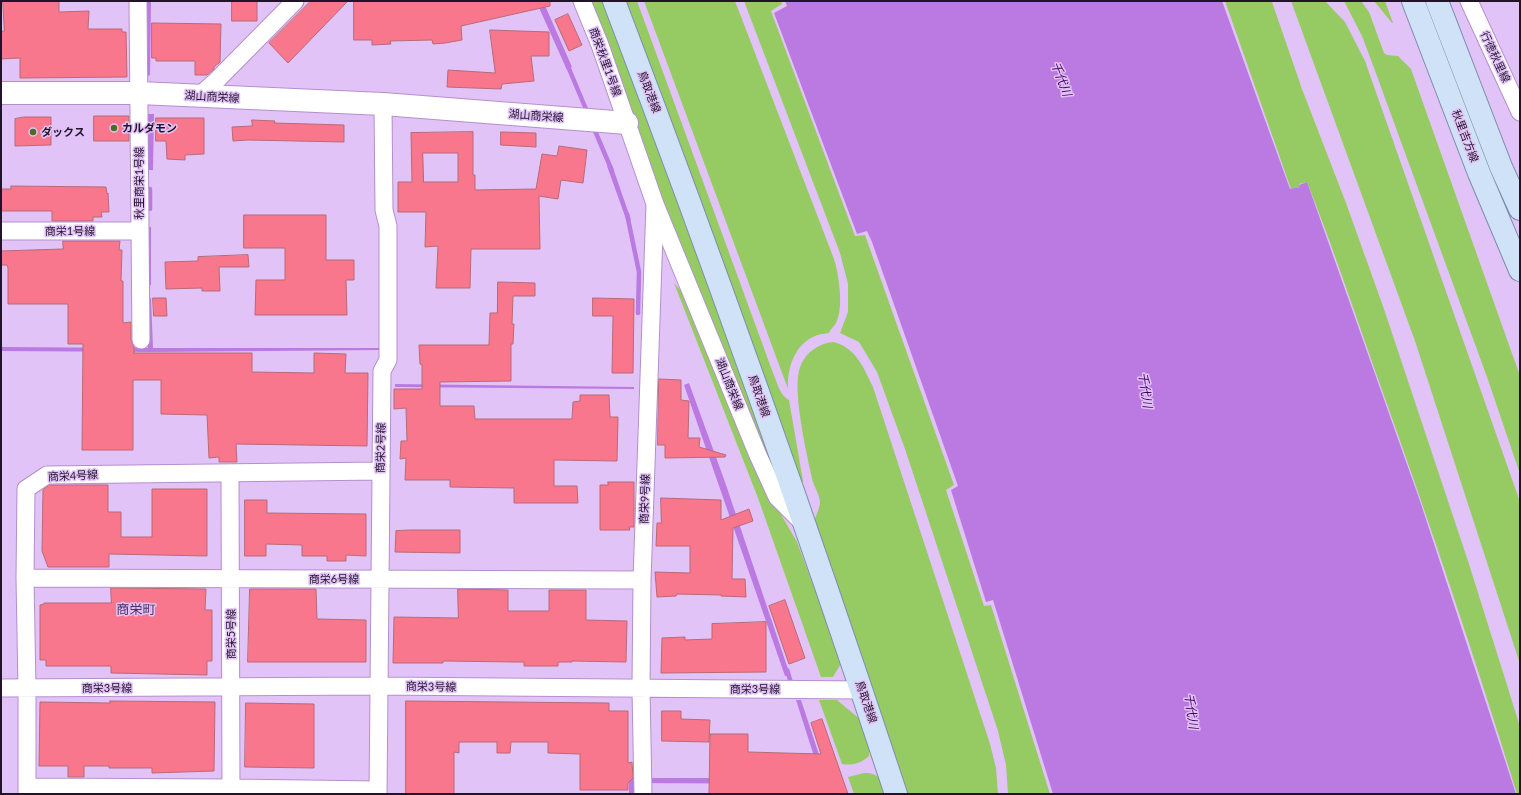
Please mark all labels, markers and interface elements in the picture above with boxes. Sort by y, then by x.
street label: 商栄秋里1号線 [586,26,624,98]
street label: 行徳秋里線 [1477,29,1513,85]
water label: 千代川 [1048,60,1074,98]
street label: 鳥取港線 [635,69,663,115]
street label: 湖山商栄線 [184,89,240,105]
street label: 湖山商栄線 [508,107,564,125]
street label: 秋里吉方線 [1449,108,1481,164]
place label: カルダモン [122,121,177,135]
marker: カルダモン [109,123,119,133]
place label: ダックス [41,125,85,139]
marker: ダックス [28,127,38,137]
street label: 秋里商栄1号線 [132,147,146,219]
street label: 商栄1号線 [45,224,95,238]
street label: 湖山商栄線 [713,356,745,412]
water label: 千代川 [1135,371,1155,409]
street label: 鳥取港線 [746,373,772,419]
street label: 商栄2号線 [374,423,388,473]
street label: 商栄4号線 [47,468,99,484]
street label: 商栄9号線 [638,474,652,524]
street label: 商栄6号線 [309,572,359,586]
district label: 商栄町 [117,602,155,618]
street label: 商栄5号線 [224,609,238,659]
street label: 鳥取港線 [853,679,879,725]
street label: 商栄3号線 [406,680,456,694]
street label: 商栄3号線 [82,681,132,695]
street label: 商栄3号線 [730,682,780,696]
water label: 千代川 [1181,692,1201,730]

